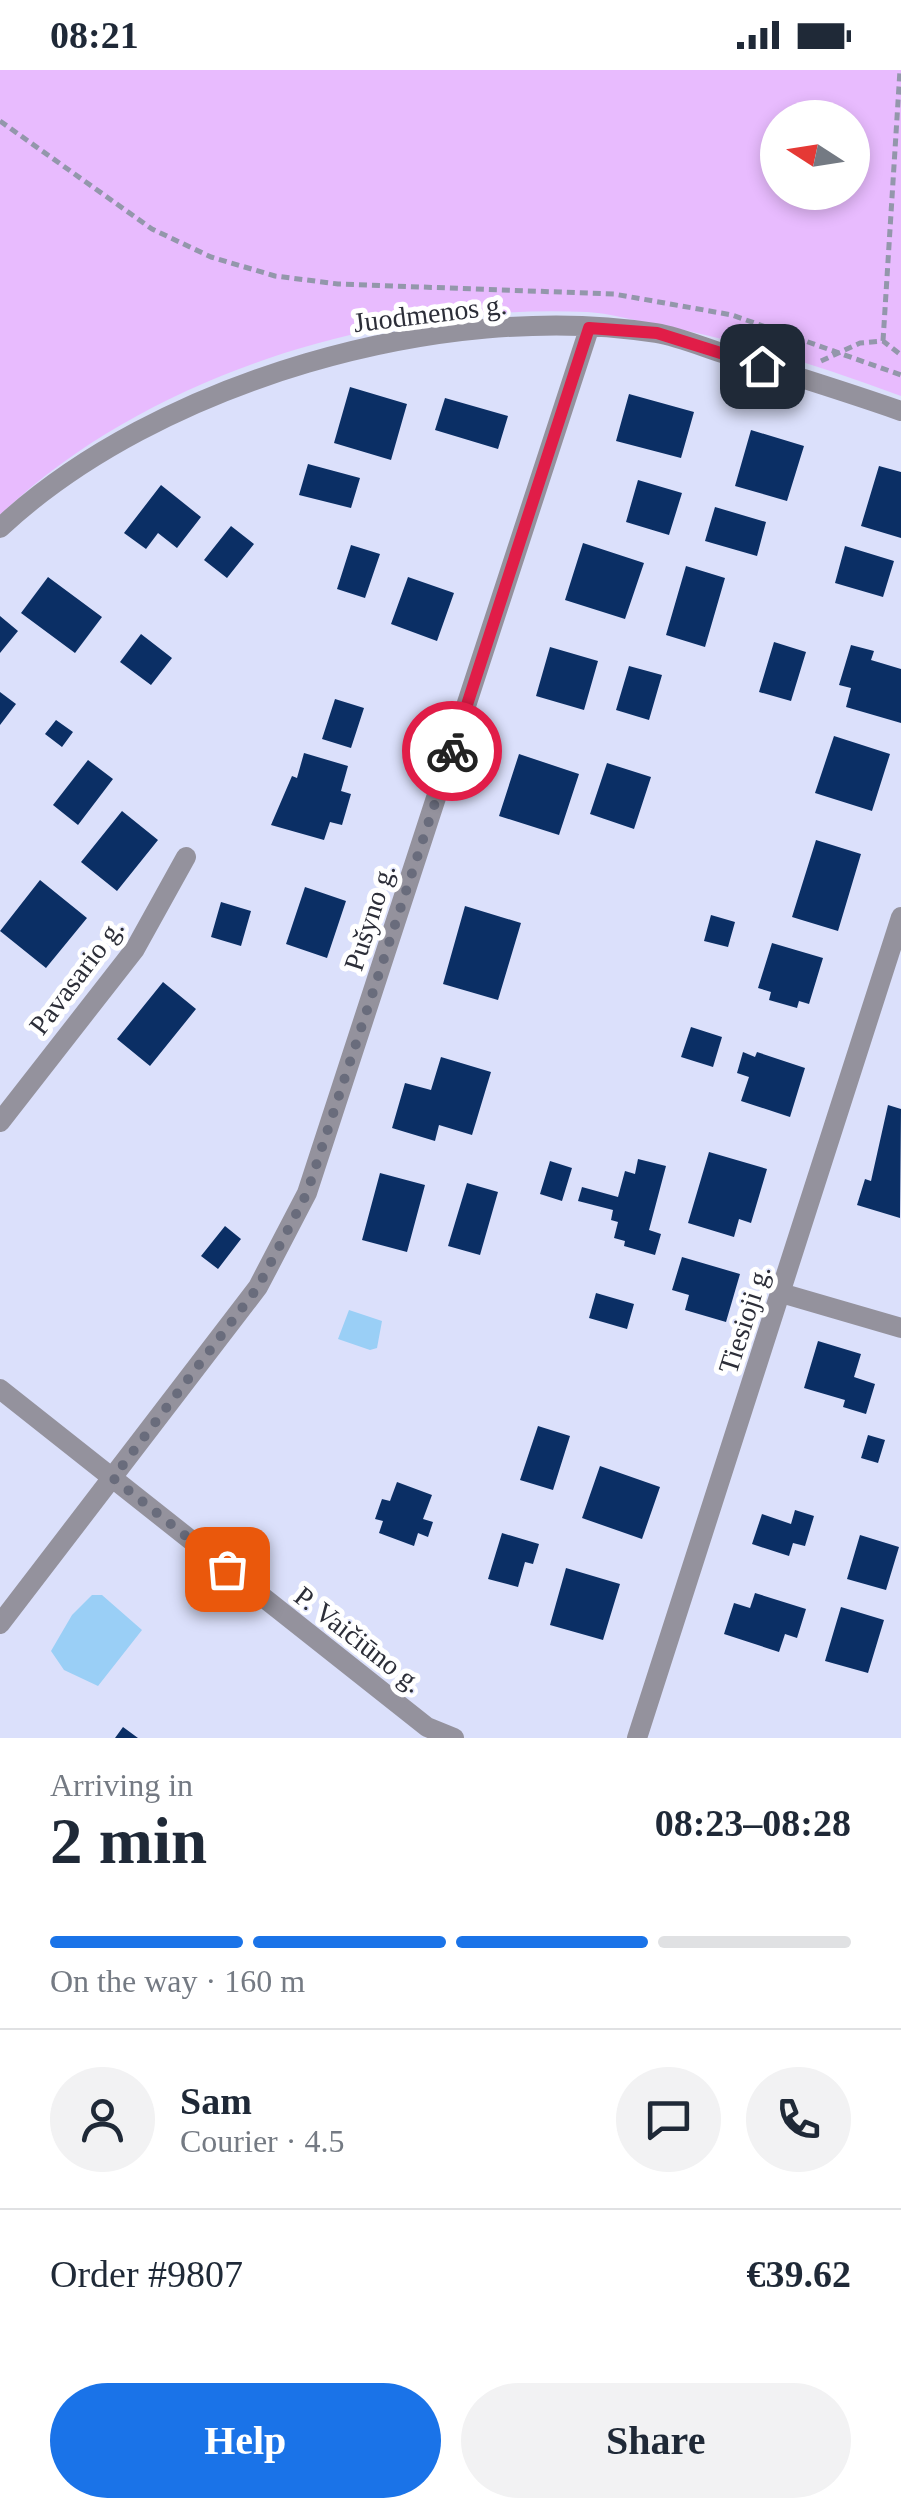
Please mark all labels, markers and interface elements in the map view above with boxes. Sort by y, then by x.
text: 08:21 [50,14,139,56]
north arrow [760,100,870,210]
map controls [760,100,870,210]
street label: Juodmenos g. [352,289,508,338]
pin [720,324,805,409]
icon: home [735,339,790,394]
courier [402,701,502,801]
icon: bike [425,724,480,779]
street label: Pušyno g. [338,860,401,974]
street label: Pavasario g. [23,912,130,1040]
street label: Tiesioji g. [712,1261,777,1377]
pin [185,1527,270,1612]
icon: bag [200,1542,255,1597]
street label: P. Vaičiūno g. [289,1580,429,1699]
text: Arriving in [50,1767,193,1803]
text: 08:23–08:28 [655,1802,851,1844]
text: 2 min [50,1805,207,1877]
text: On the way · 160 m [50,1963,305,1999]
button: person [50,2067,155,2172]
button: chat [616,2067,721,2172]
button: phone [746,2067,851,2172]
text: Sam [180,2080,252,2122]
text: Courier · 4.5 [180,2123,344,2159]
text: Order #9807 [50,2253,243,2295]
text: €39.62 [747,2253,851,2295]
button: Help [50,2383,441,2498]
button: Share [461,2383,851,2498]

